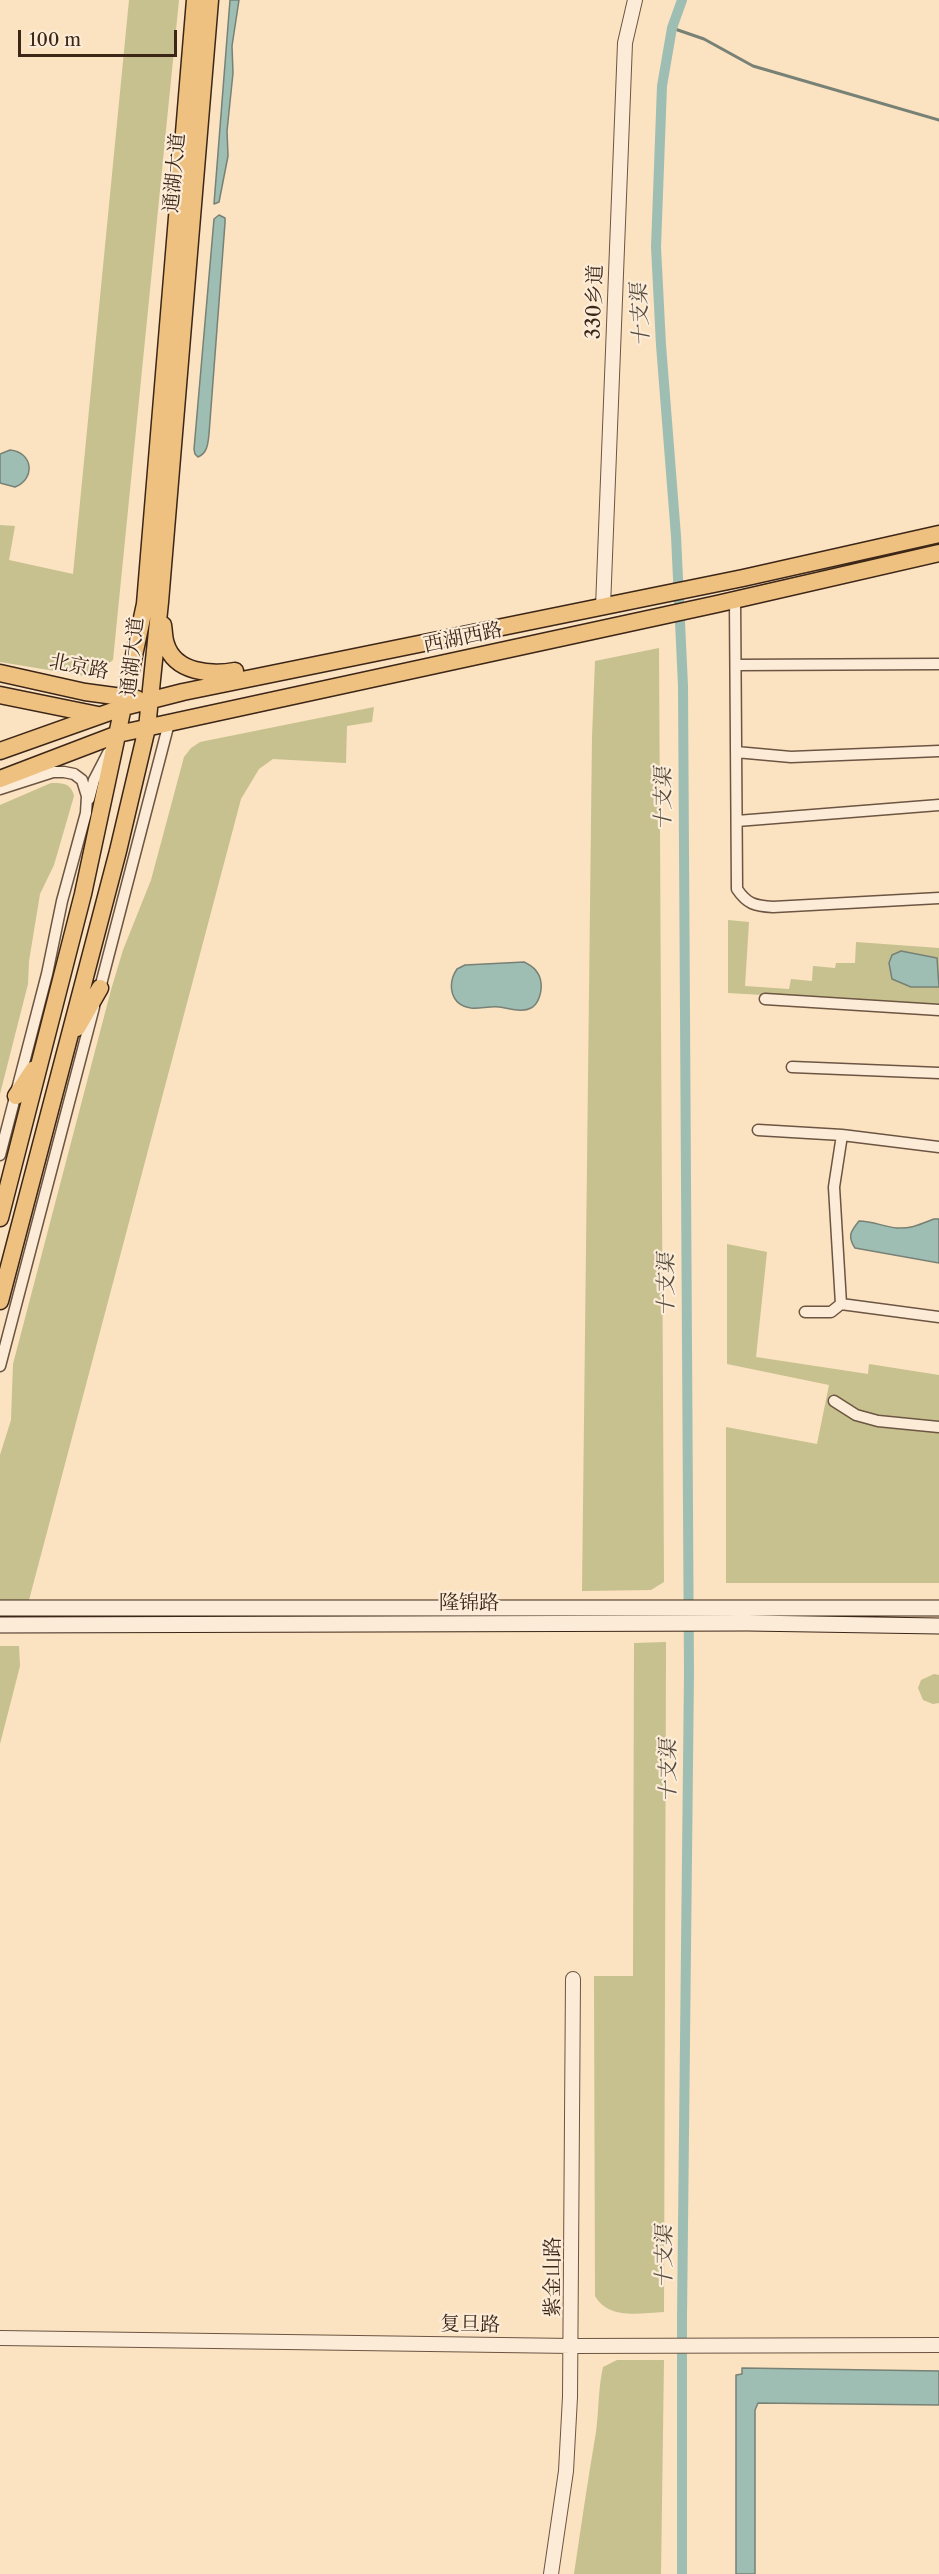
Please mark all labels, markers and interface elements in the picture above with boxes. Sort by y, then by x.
scale bar [21,18,180,56]
text: 100 m [29,29,81,51]
street label: 通湖大道 [160,132,190,214]
street label: 330乡道 [582,264,608,340]
water label: 十支渠 [627,283,655,347]
street label: 通湖大道 [117,616,149,698]
street label: 西湖西路 [421,618,505,658]
street label: 北京路 [47,649,111,685]
water label: 十支渠 [651,768,677,830]
water label: 十支渠 [654,1254,680,1316]
street label: 隆锦路 [439,1591,499,1615]
water label: 十支渠 [656,1740,682,1802]
water label: 十支渠 [652,2226,678,2288]
street label: 紫金山路 [541,2237,565,2317]
street label: 复旦路 [440,2312,500,2338]

